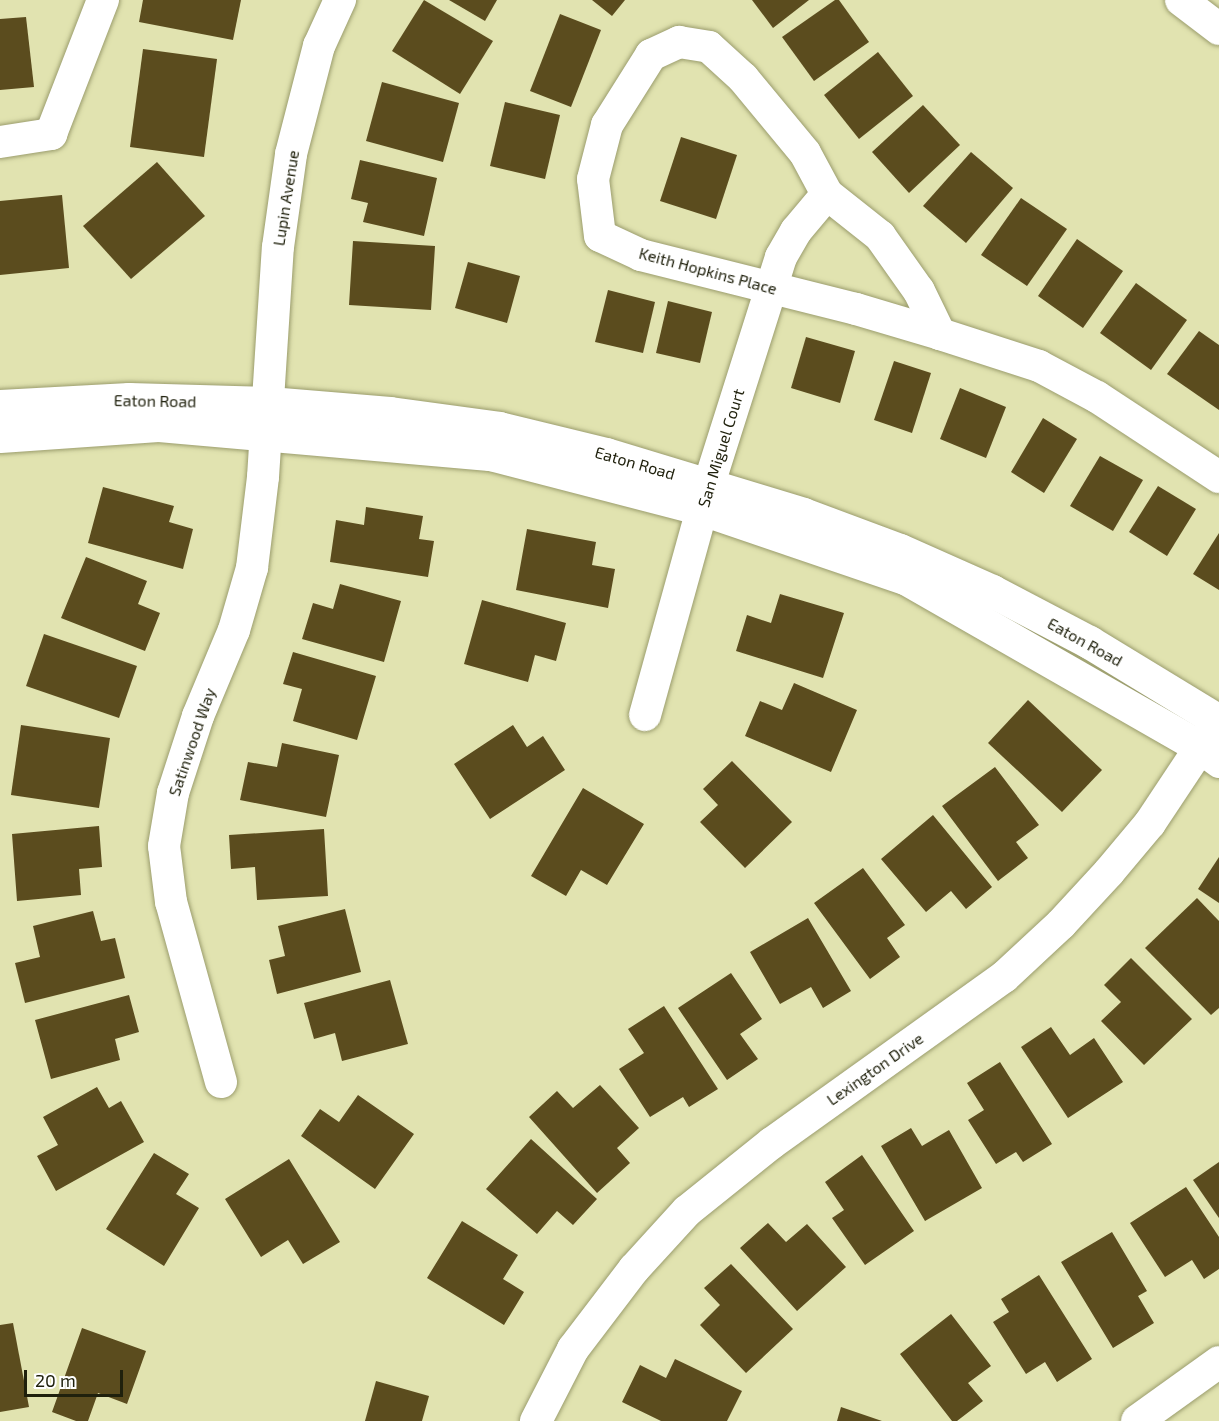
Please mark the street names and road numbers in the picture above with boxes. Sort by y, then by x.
street label: Lupin Avenue [269,149,303,247]
street label: Keith Hopkins Place [637,243,779,299]
street label: San Miguel Court [694,386,748,510]
street label: Eaton Road [114,391,196,411]
street label: Eaton Road [593,442,677,484]
street label: Eaton Road [1044,614,1126,670]
street label: Satinwood Way [164,685,220,799]
street label: Lexington Drive [823,1029,927,1109]

